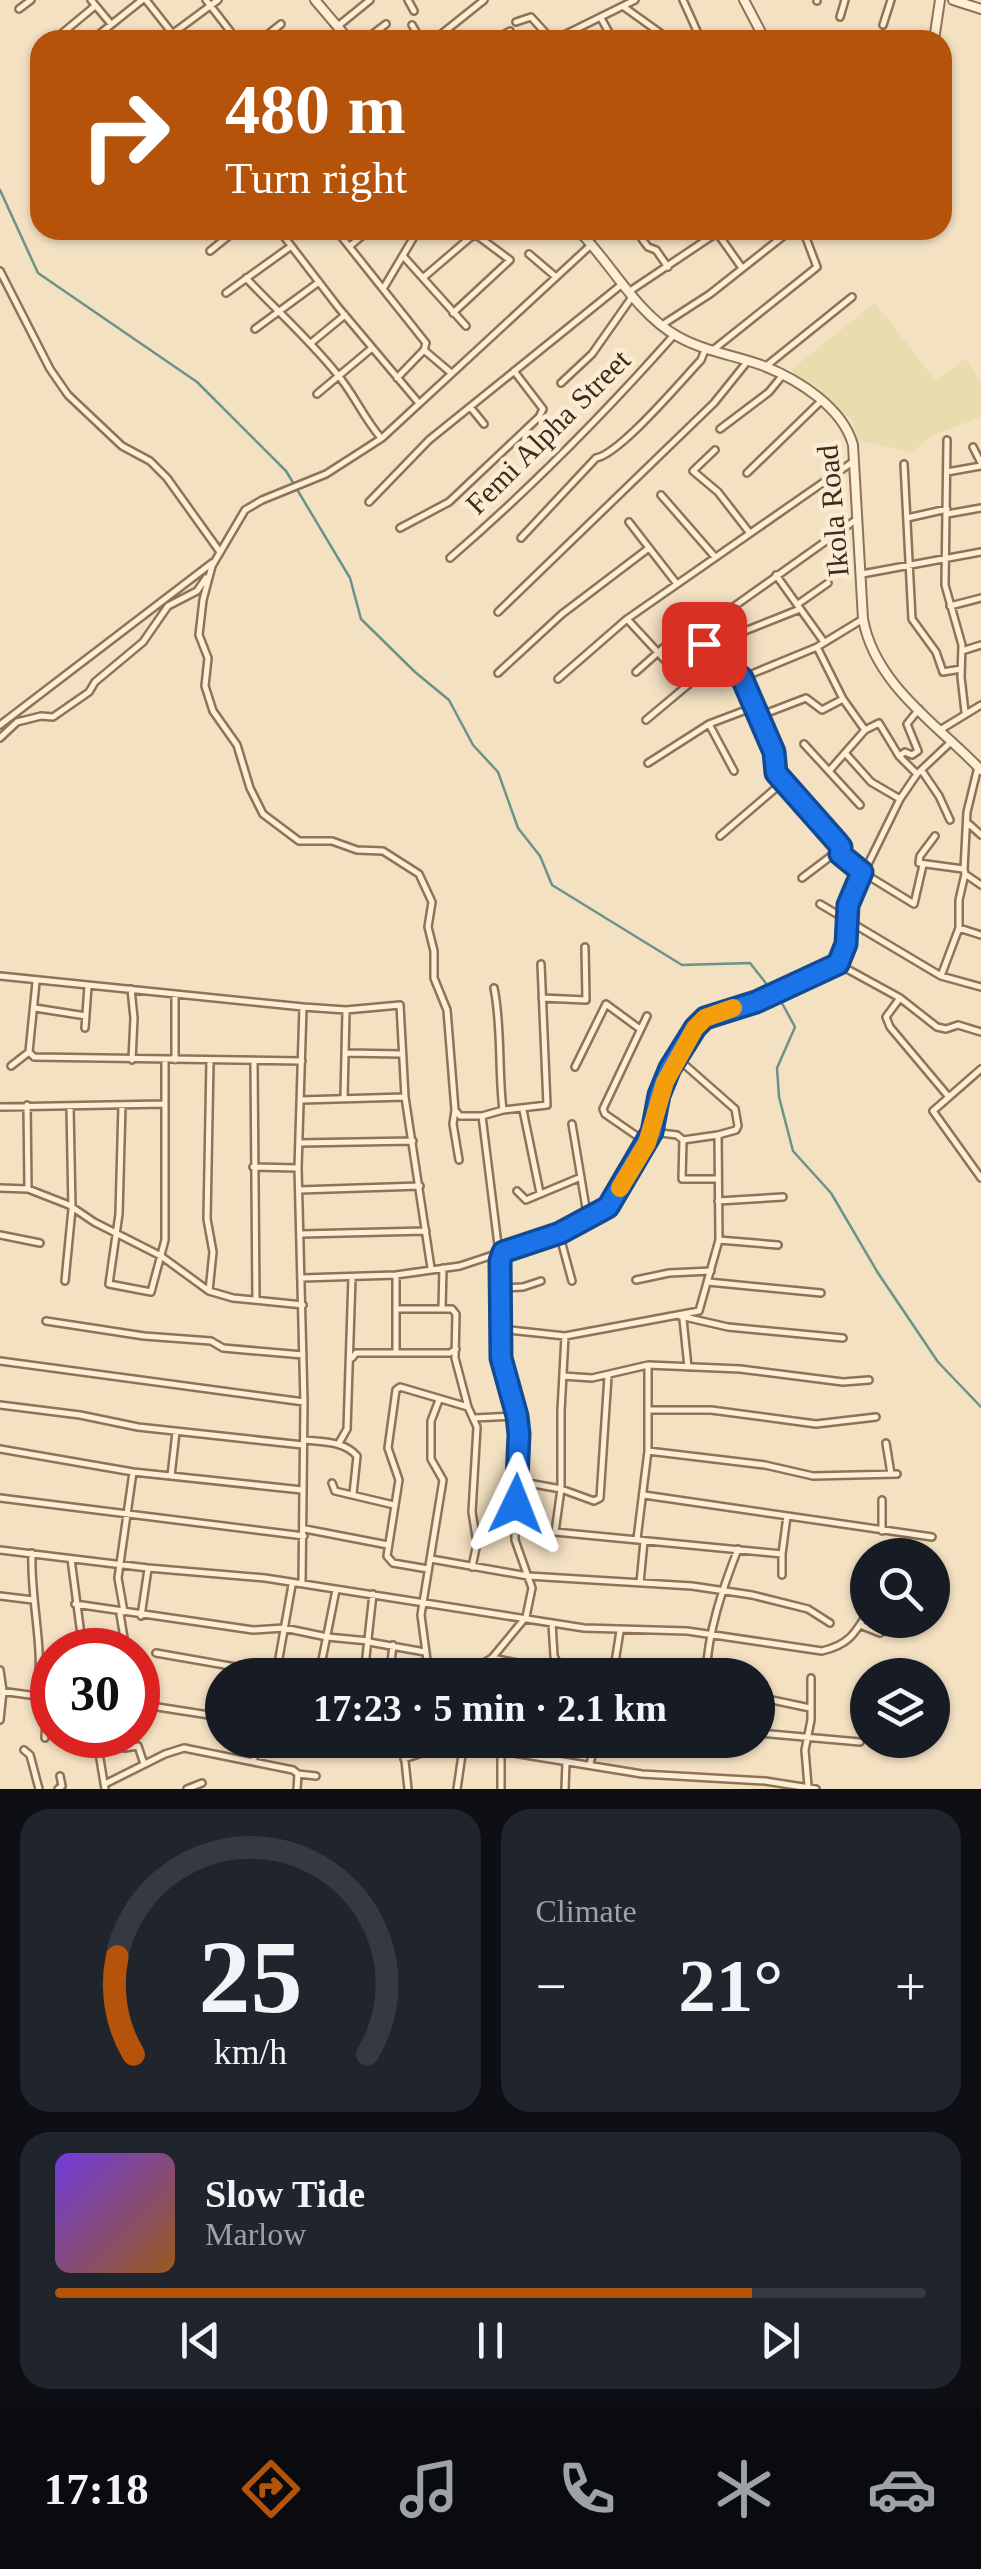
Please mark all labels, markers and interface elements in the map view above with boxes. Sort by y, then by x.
icon: right [60,70,190,200]
text: 480 m [225,71,406,148]
text: Turn right [225,153,407,203]
street label: Femi Alpha Street [459,342,637,520]
street label: Ikola Road [810,444,855,578]
pin [662,602,747,687]
icon: arrive [677,617,732,672]
position arrow [464,1452,568,1556]
map controls [850,1538,950,1758]
button: search [850,1538,950,1638]
speed limit sign: 30 [30,1628,160,1758]
button: layers [850,1658,950,1758]
text: 17:23 · 5 min · 2.1 km [313,1687,667,1729]
text: Climate [536,1893,637,1929]
text: 25 [198,1919,302,2034]
text: 21° [678,1944,783,2027]
text: − [536,1956,567,2017]
text: + [895,1956,926,2017]
text: km/h [214,2032,287,2072]
text: Slow Tide [205,2173,365,2215]
text: Marlow [205,2216,306,2252]
icon: previous [173,2313,228,2368]
icon: pause [463,2313,518,2368]
icon: next [753,2313,808,2368]
icon: directions [236,2454,306,2524]
icon: music [394,2454,464,2524]
icon: phone [552,2454,622,2524]
icon: climate [709,2454,779,2524]
icon: car [867,2454,937,2524]
text: 17:18 [44,2464,149,2514]

